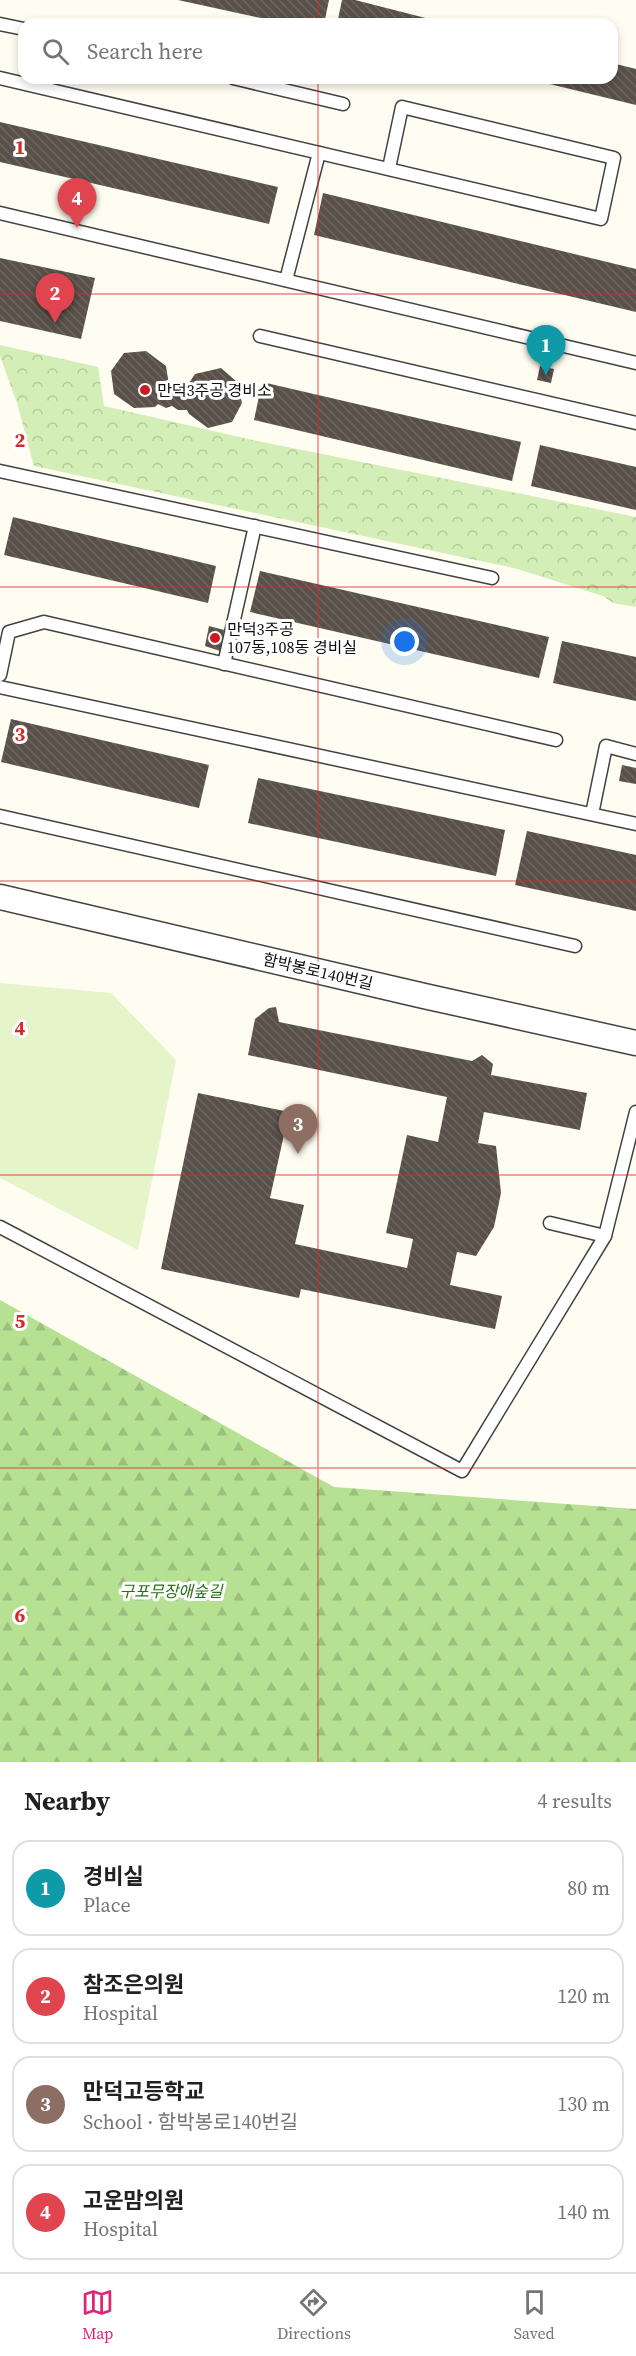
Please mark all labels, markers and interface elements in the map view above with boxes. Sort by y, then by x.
search box [18,18,618,84]
icon: search [39,35,72,68]
text: Search here [87,36,203,66]
text: 1 [15,133,25,161]
pin: 4 [58,178,97,228]
pin: 2 [36,274,74,323]
pin: 1 [526,326,566,375]
place label: 만덕3주공 경비소 [157,379,272,401]
marker: 만덕3주공 경비소 [138,383,152,397]
text: 2 [15,426,26,454]
place label: 만덕3주공 107동,108동 경비실 [227,618,357,658]
your location [390,627,419,656]
marker: 만덕3주공 107동,108동 경비실 [208,631,222,645]
text: 3 [15,720,26,748]
street label: 함박봉로140번길 [261,948,375,994]
text: 4 [15,1014,26,1042]
pin: 3 [278,1104,318,1154]
text: 5 [15,1307,26,1335]
park label: 구포무장애숲길 [119,1580,224,1602]
text: 6 [15,1601,26,1629]
text: Nearby [24,1783,110,1819]
text: 4 results [537,1787,612,1815]
text: 경비실 [83,1861,144,1891]
text: 1 [40,1874,51,1902]
text: 80 m [567,1874,610,1902]
text: Place [83,1891,131,1919]
text: 참조은의원 [83,1969,184,1999]
text: 2 [40,1982,51,2010]
text: 120 m [557,1982,610,2010]
text: Hospital [83,1999,158,2027]
text: 만덕고등학교 [83,2076,204,2106]
text: 3 [40,2090,51,2118]
text: 130 m [557,2090,610,2118]
text: School · 함박봉로140번길 [83,2108,298,2136]
text: 고운맘의원 [83,2185,184,2215]
text: 4 [40,2198,51,2226]
text: 140 m [557,2198,610,2226]
text: Hospital [83,2215,158,2243]
tab: Map [81,2286,114,2344]
tab: Directions [277,2286,351,2344]
tab: Saved [514,2286,555,2344]

